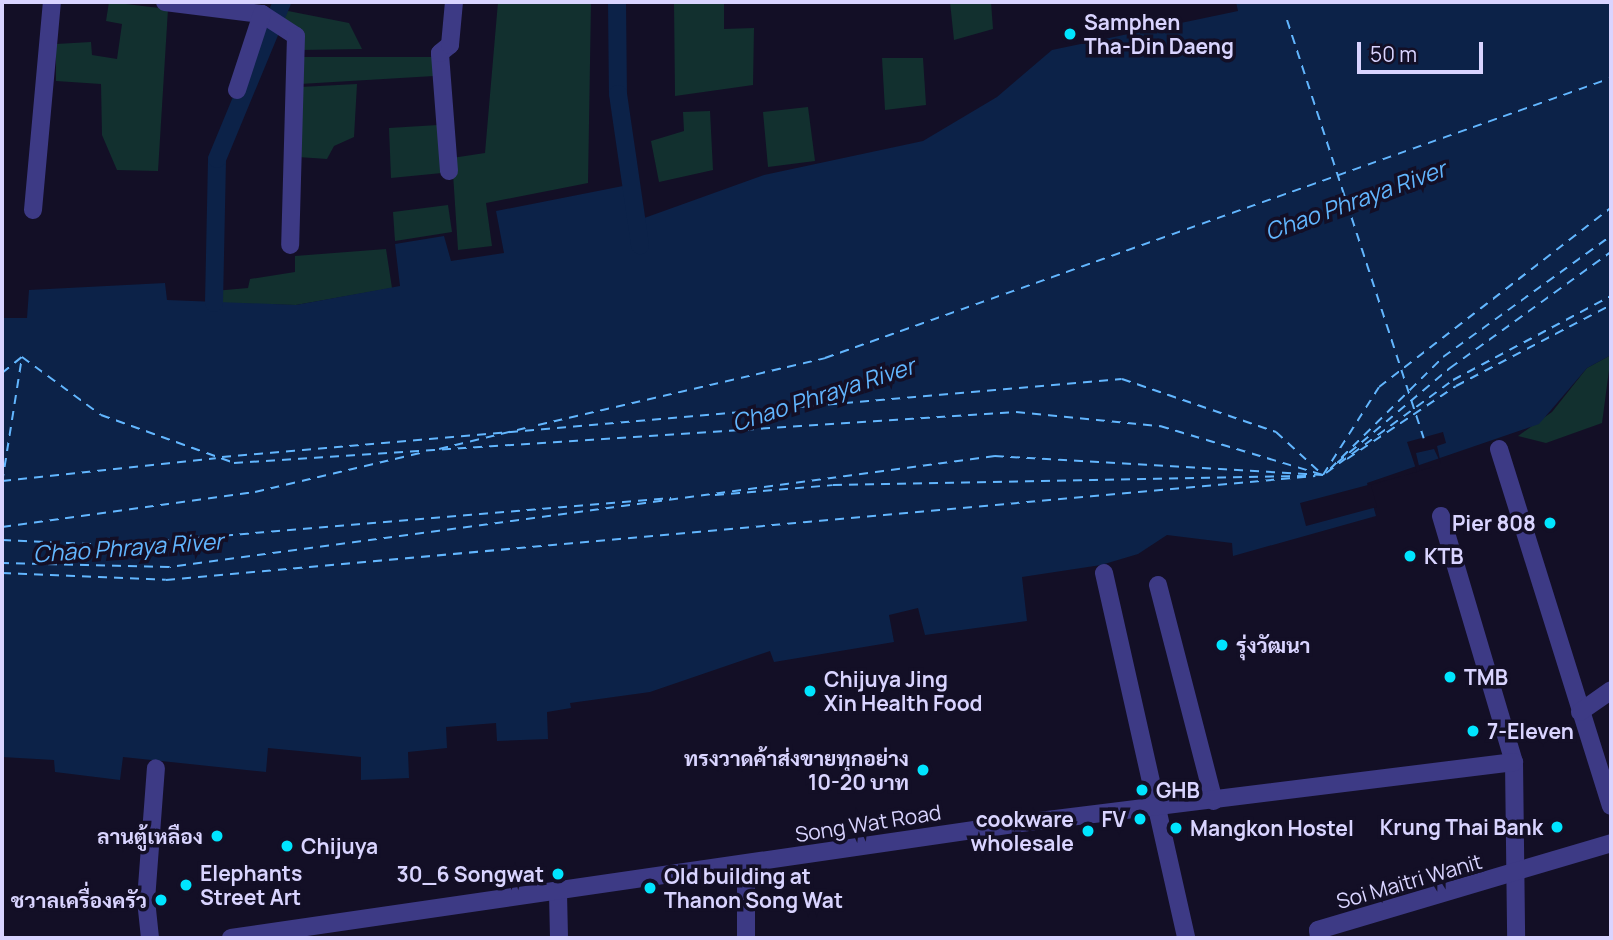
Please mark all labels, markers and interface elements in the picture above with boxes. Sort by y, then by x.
place label: Samphen Tha-Din Daeng [1084,9,1234,59]
marker: Samphen Tha-Din Daeng [1062,26,1078,42]
scale bar [1361,28,1487,72]
text: 50 m [1370,40,1417,68]
water label: Chao Phraya River [1261,154,1449,246]
water label: Chao Phraya River [728,351,918,437]
place label: Pier 808 [1452,510,1536,536]
marker: Pier 808 [1542,515,1558,531]
water label: Chao Phraya River [32,527,224,567]
place label: KTB [1424,543,1464,569]
marker: KTB [1402,548,1418,564]
place label: รุ่งวัฒนา [1236,632,1311,658]
marker: รุ่งวัฒนา [1214,637,1230,653]
place label: TMB [1464,664,1508,690]
place label: Chijuya Jing Xin Health Food [824,666,983,716]
marker: TMB [1442,669,1458,685]
marker: Chijuya Jing Xin Health Food [802,683,818,699]
place label: 7-Eleven [1487,718,1574,744]
marker: 7-Eleven [1465,723,1481,739]
place label: ทรงวาดค้าส่งขายทุกอย่าง 10-20 บาท [684,745,909,795]
marker: ทรงวาดค้าส่งขายทุกอย่าง 10-20 บาท [915,762,931,778]
place label: GHB [1156,777,1200,803]
marker: GHB [1134,782,1150,798]
street label: Song Wat Road [793,799,943,847]
place label: cookware wholesale [971,806,1074,856]
place label: FV [1102,806,1126,832]
marker: FV [1132,811,1148,827]
place label: Krung Thai Bank [1380,814,1543,840]
place label: Mangkon Hostel [1190,815,1354,841]
marker: Krung Thai Bank [1549,819,1565,835]
marker: Mangkon Hostel [1168,820,1184,836]
place label: ลานตู้เหลือง [97,823,203,849]
marker: cookware wholesale [1080,823,1096,839]
marker: ลานตู้เหลือง [209,828,225,844]
place label: Chijuya [301,833,378,859]
marker: Chijuya [279,838,295,854]
street label: Soi Maitri Wanit [1333,848,1485,914]
place label: Elephants Street Art [200,860,302,910]
place label: 30_6 Songwat [397,861,544,887]
place label: Old building at Thanon Song Wat [664,863,843,913]
marker: 30_6 Songwat [550,866,566,882]
marker: Elephants Street Art [178,877,194,893]
marker: Old building at Thanon Song Wat [642,880,658,896]
place label: ชวาลเครื่องครัว [11,887,147,913]
marker: ชวาลเครื่องครัว [153,892,169,908]

